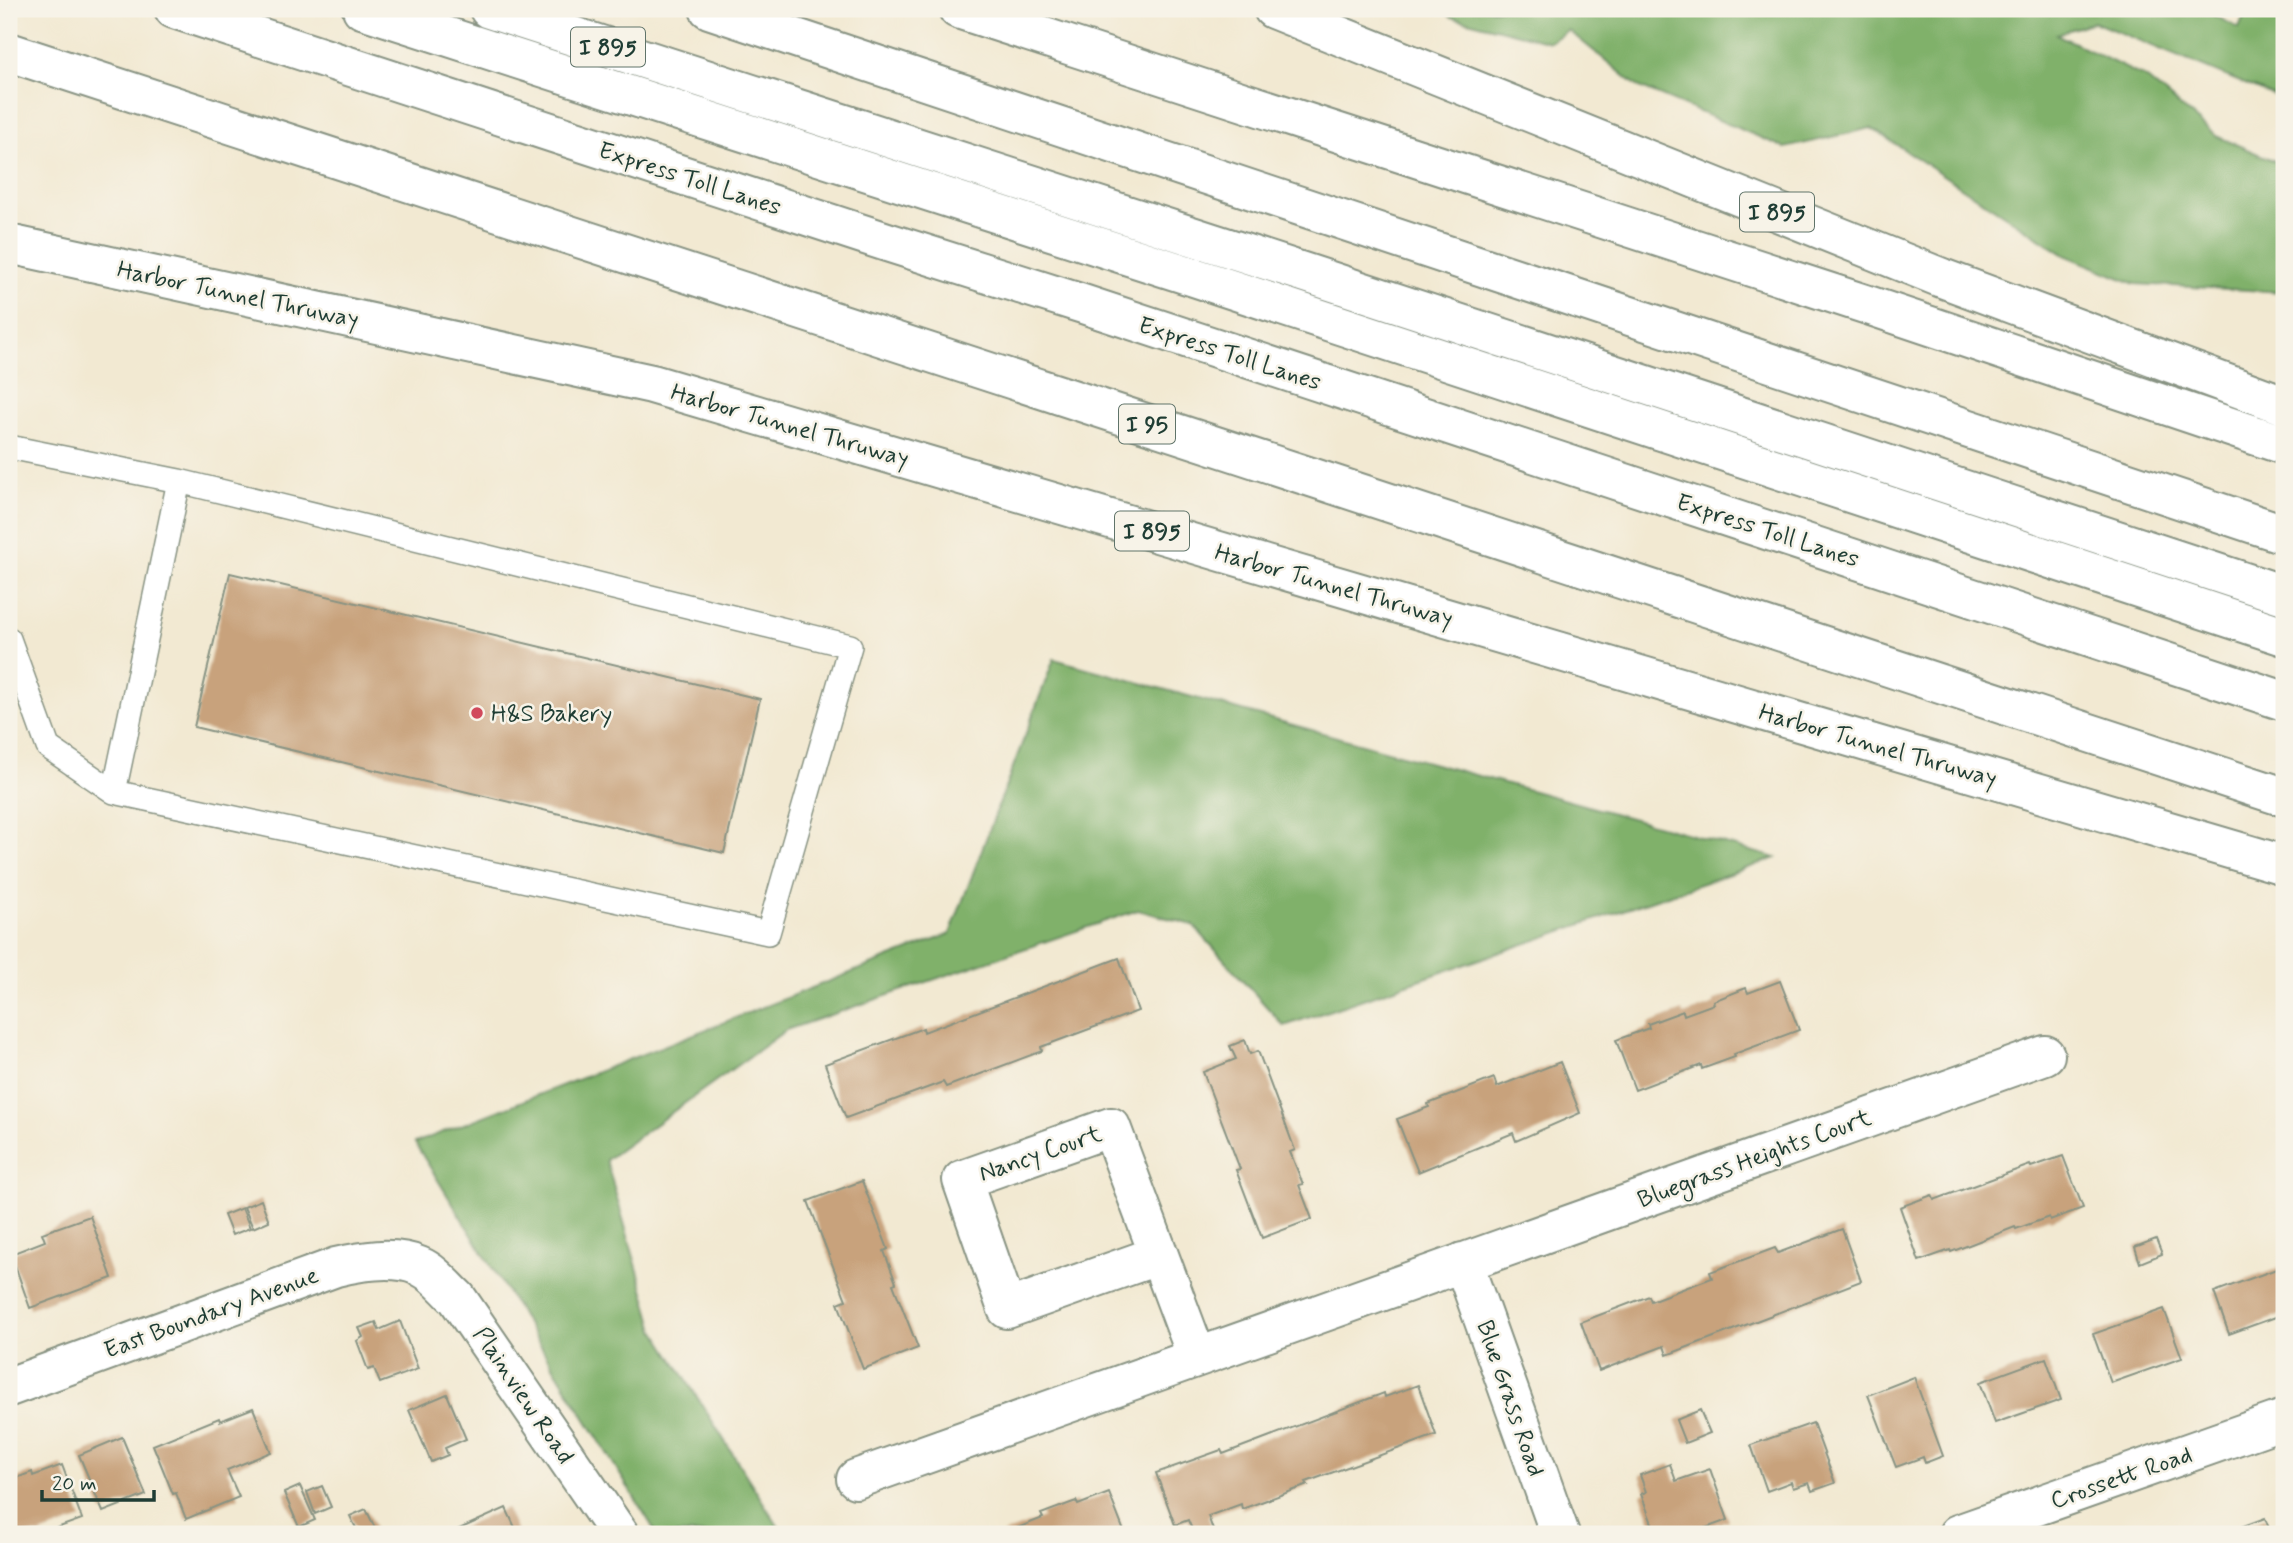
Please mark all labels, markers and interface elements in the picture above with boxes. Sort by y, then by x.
road number: I 895 [571,28,645,66]
street label: Express Toll Lanes [594,135,785,224]
road number: I 895 [1740,192,1814,232]
street label: Harbor Tunnel Thruway [114,255,361,336]
street label: Express Toll Lanes [1134,310,1325,399]
street label: Harbor Tunnel Thruway [667,378,912,475]
road number: I 95 [1119,404,1175,444]
street label: Express Toll Lanes [1672,487,1863,576]
road number: I 895 [1115,512,1189,551]
street label: Harbor Tunnel Thruway [1211,538,1456,635]
street label: Harbor Tunnel Thruway [1755,698,2000,795]
place label: H&S Bakery [491,699,612,730]
marker: H&S Bakery [469,705,485,721]
street label: Bluegrass Heights Court [1633,1103,1876,1218]
street label: Nancy Court [975,1119,1106,1190]
street label: East Boundary Avenue [100,1260,323,1367]
street label: Blue Grass Road [1468,1316,1551,1481]
street label: Plainview Road [465,1321,580,1470]
street label: Crossett Road [2047,1440,2196,1517]
scale bar [42,1459,154,1503]
text: 20 m [52,1470,97,1498]

